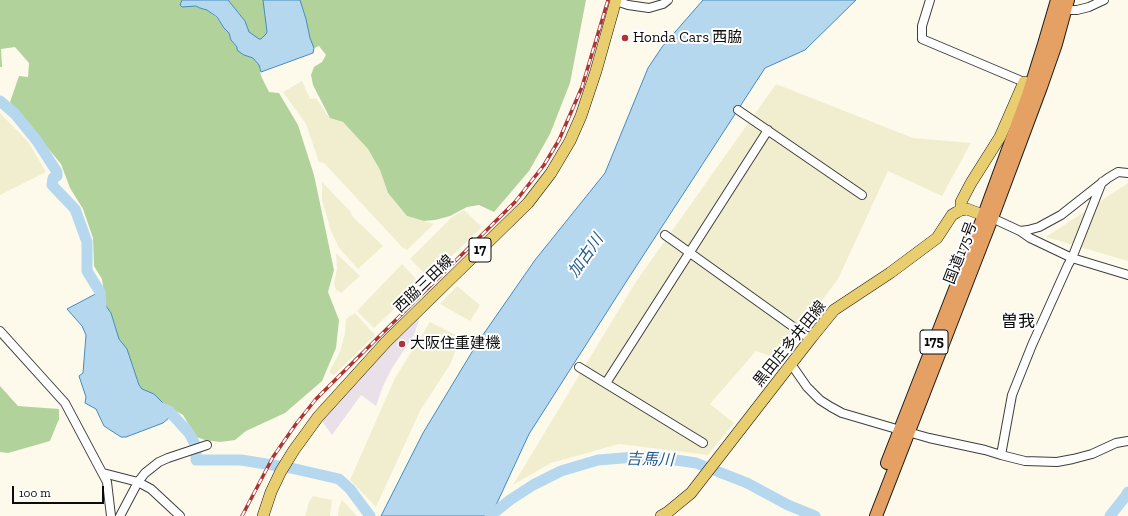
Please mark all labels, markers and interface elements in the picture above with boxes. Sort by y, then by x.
place label: Honda Cars 西脇 [633,29,742,47]
marker: Honda Cars 西脇 [620,33,630,43]
street label: 国道175号 [941,219,981,287]
water label: 加古川 [564,231,608,281]
road number: 17 [469,238,491,262]
street label: 西脇三田線 [391,251,457,317]
street label: 黒田庄多井田線 [750,298,830,390]
district label: 曽我 [1001,312,1035,332]
road number: 175 [920,330,948,354]
place label: 大阪住重建機 [410,335,500,353]
marker: 大阪住重建機 [397,339,407,349]
water label: 吉馬川 [626,450,674,470]
scale bar [14,478,106,504]
text: 100 m [19,486,51,500]

